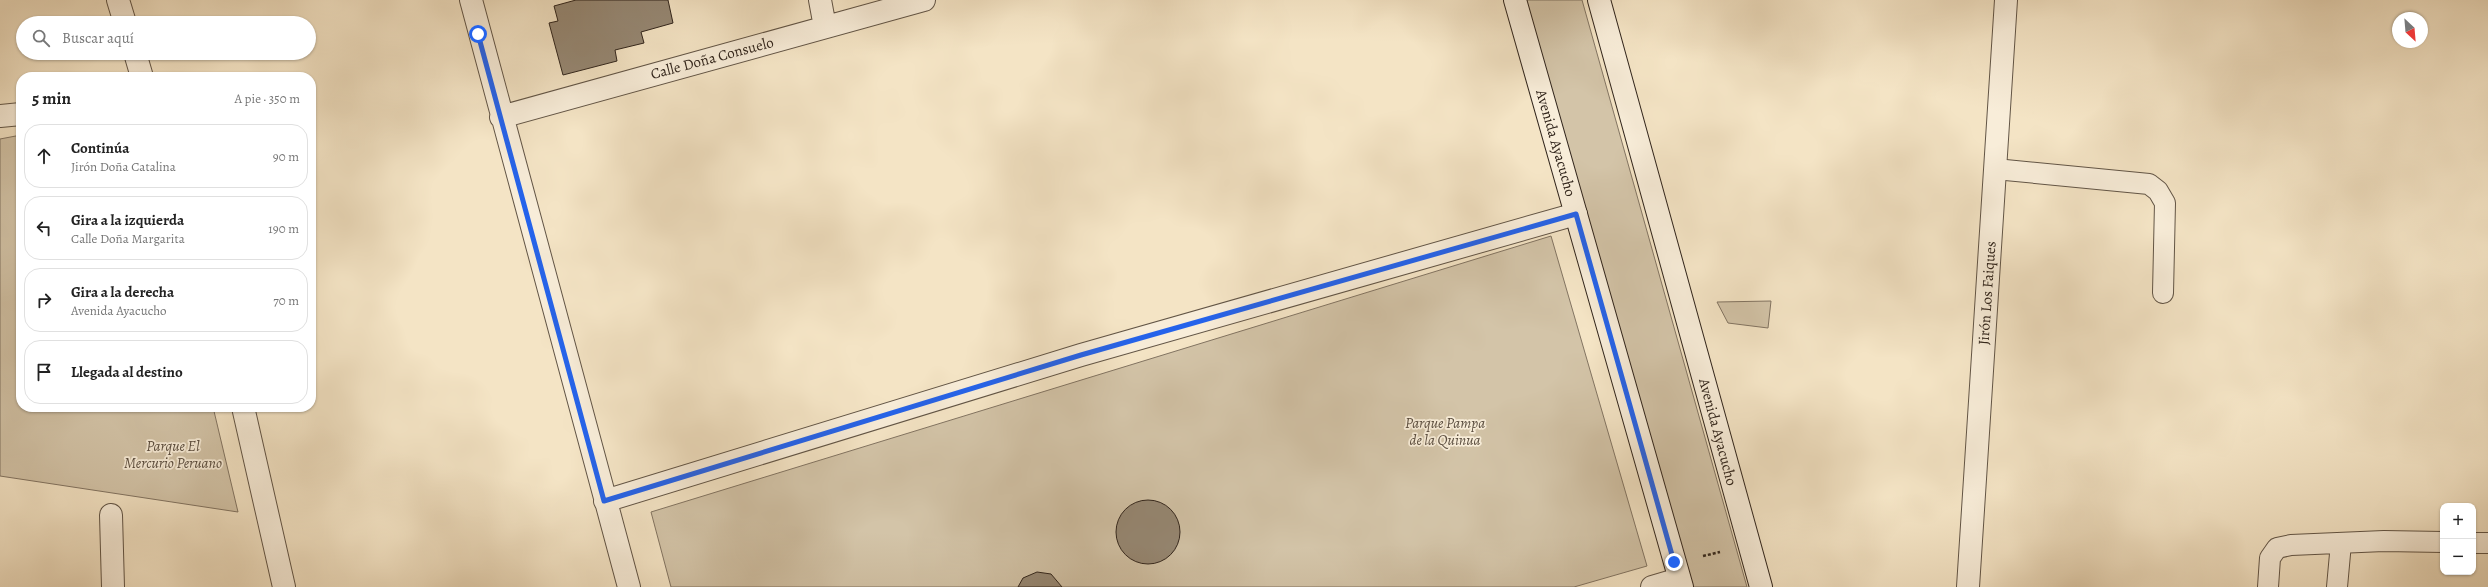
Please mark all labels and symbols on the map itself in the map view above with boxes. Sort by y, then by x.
north arrow [2392,12,2428,48]
route start [469,25,487,43]
street label: Calle Doña Consuelo [648,32,776,84]
street label: Avenida Ayacucho [1531,86,1581,199]
street label: Jirón Los Faiques [1973,240,2001,346]
street label: Avenida Ayacucho [1694,375,1742,488]
park label: Parque Pampa de la Quinua [1405,413,1485,450]
park label: Parque El Mercurio Peruano [124,436,222,473]
route end [1665,553,1683,571]

